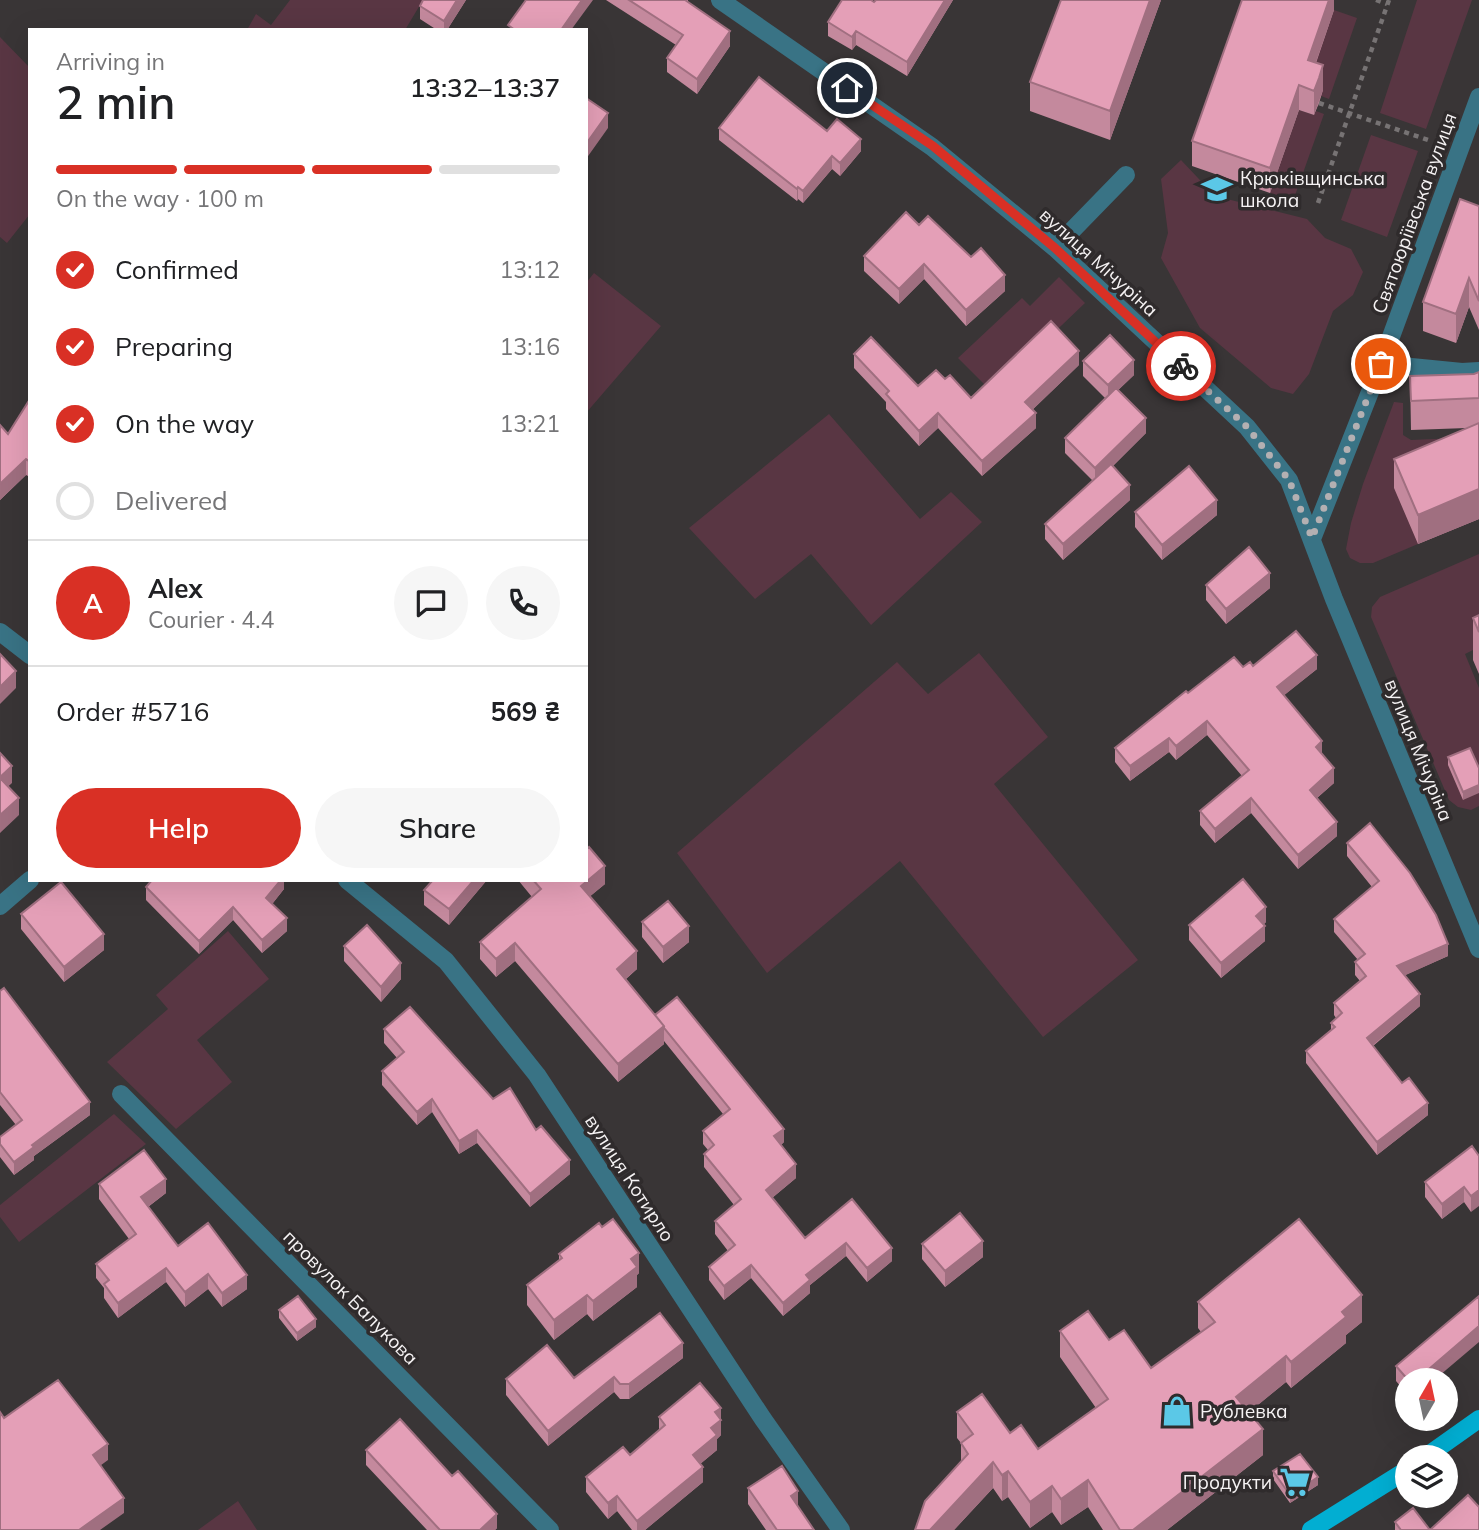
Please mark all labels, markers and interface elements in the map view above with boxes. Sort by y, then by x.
text: Arriving in [56,47,165,76]
pin [817,58,877,118]
icon: home [828,69,866,107]
text: 13:32–13:37 [410,71,560,104]
text: 2 min [56,73,175,131]
street label: Святоюріївська вулиця [1366,109,1462,317]
place label: Крюківщинська школа [1240,166,1385,212]
school or university icon: Крюківщинська школа [1200,172,1234,206]
text: On the way · 100 m [56,184,264,213]
street label: вулиця Мічуріна [1035,203,1163,321]
icon: check [56,251,94,289]
text: Confirmed [115,253,239,286]
text: 13:12 [500,255,560,284]
icon: check [56,328,94,366]
text: Preparing [115,330,233,363]
courier [1146,331,1216,401]
text: 13:16 [500,332,560,361]
pin [1351,334,1411,394]
icon: bag [1362,345,1400,383]
icon: bike [1162,347,1200,385]
icon: check [56,405,94,443]
text: On the way [115,407,254,440]
text: 13:21 [500,409,560,438]
text: Delivered [115,484,228,517]
button: chat [394,566,468,640]
button: phone [486,566,560,640]
text: Alex [148,572,203,605]
text: A [83,587,103,620]
text: Courier · 4.4 [148,605,274,634]
street label: вулиця Мічуріна [1380,675,1458,825]
text: Order #5716 [56,695,209,728]
text: 569 ₴ [490,695,560,728]
button: Help [56,788,301,868]
button: Share [315,788,560,868]
street label: вулиця Котирло [580,1110,680,1246]
street label: провулок Балукова [279,1225,423,1369]
north arrow [1395,1368,1458,1432]
map controls [1395,1368,1458,1508]
shop icon: Рублевка [1160,1394,1194,1428]
place label: Рублевка [1200,1399,1288,1423]
button: layers [1395,1445,1458,1508]
supermarket icon: Продукти [1278,1465,1312,1499]
place label: Продукти [1183,1470,1272,1494]

